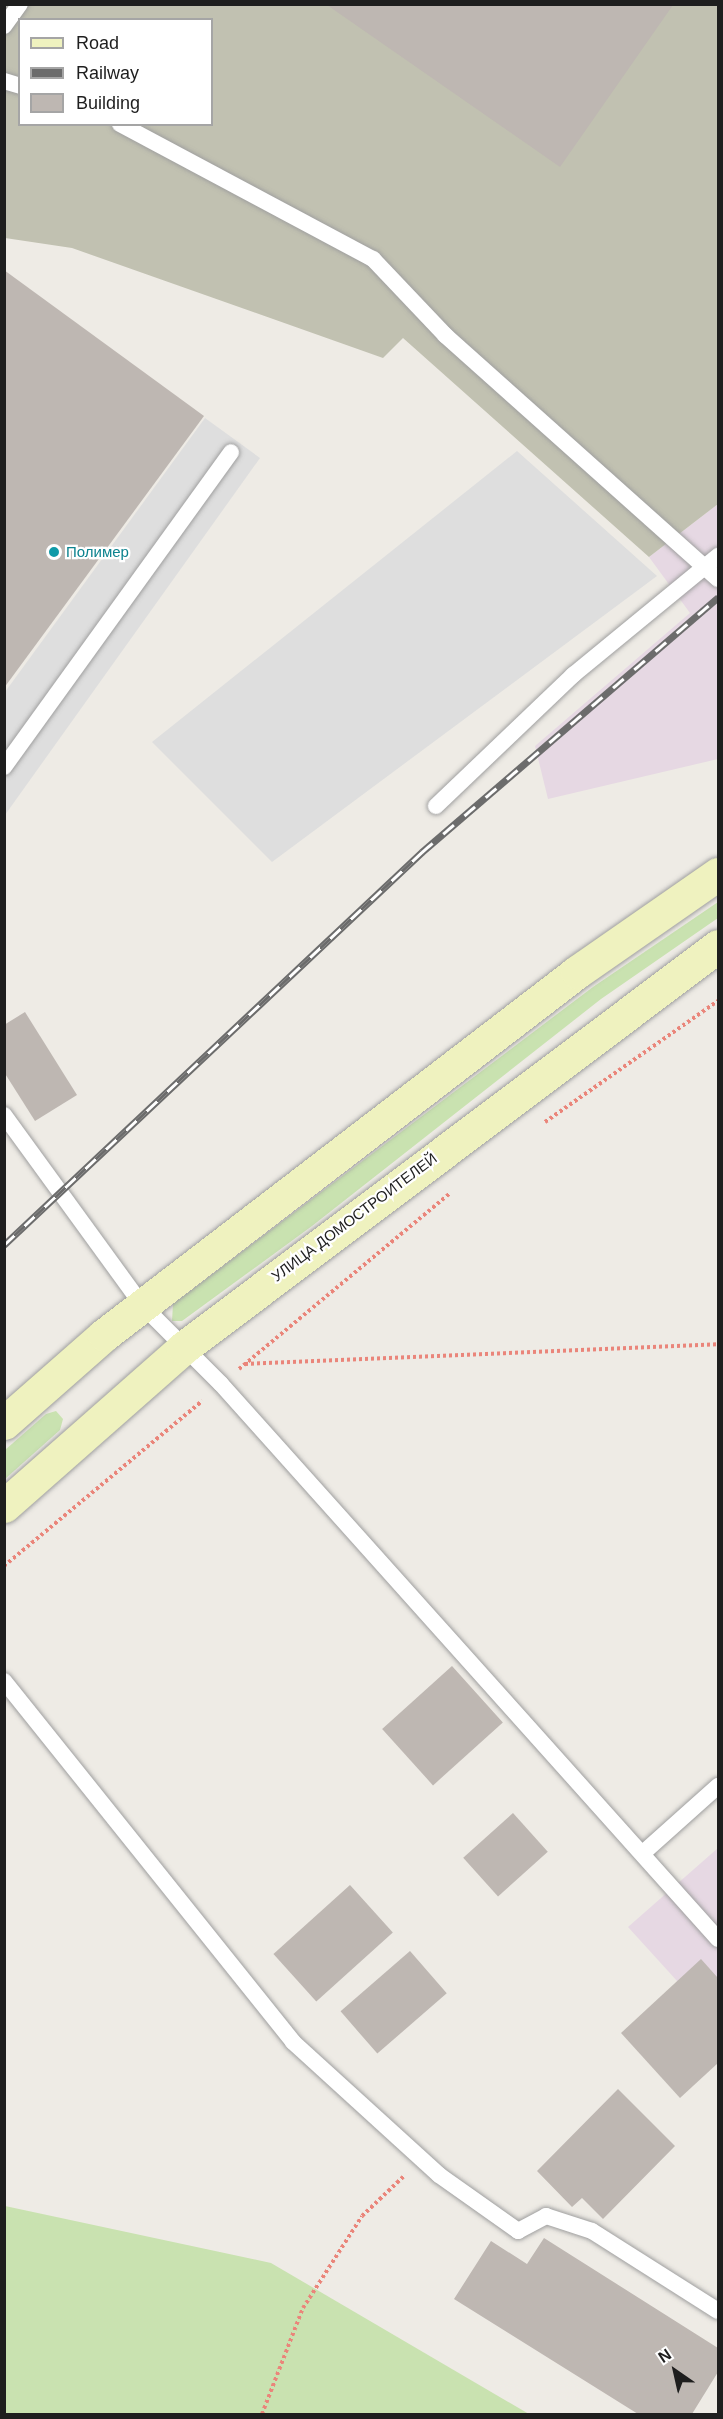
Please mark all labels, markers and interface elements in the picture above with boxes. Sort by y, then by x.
legend [18,18,213,126]
text: Road [76,33,119,53]
text: Railway [76,63,139,83]
text: Building [76,93,140,113]
place label: Полимер [66,543,129,561]
marker: Полимер [47,545,61,559]
street label: УЛИЦА ДОМОСТРОИТЕЛЕЙ [268,1149,440,1285]
north arrow [645,2341,705,2401]
text: N [655,2345,674,2366]

